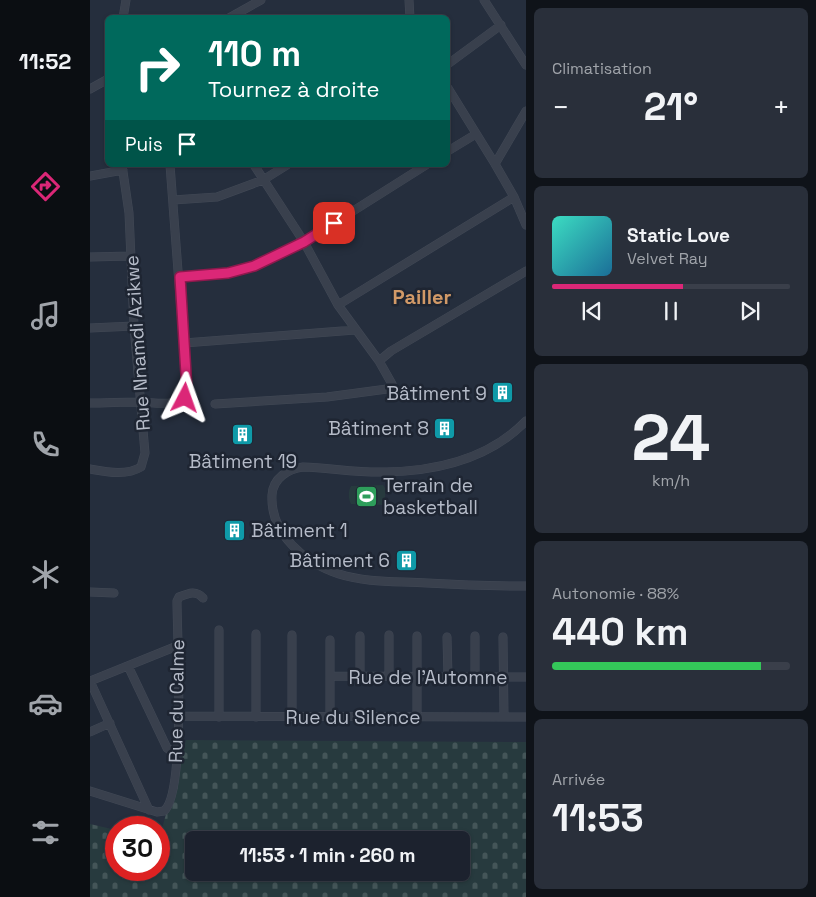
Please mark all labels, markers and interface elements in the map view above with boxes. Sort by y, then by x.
text: 110 m [208,32,301,76]
icon: right [125,35,190,100]
text: 11:52 [19,47,71,75]
text: Climatisation [552,58,652,79]
text: Tournez à droite [208,75,379,103]
text: 21° [644,83,698,131]
text: − [552,89,569,125]
text: + [773,89,790,125]
icon: arrive [173,130,201,158]
text: Puis [125,132,163,157]
icon: directions [28,169,63,204]
pin [313,202,355,244]
icon: arrive [320,209,348,237]
text: Static Love [627,223,730,248]
text: Velvet Ray [627,248,708,269]
street label: Rue Nnamdi Azikwe [119,254,156,432]
district label: Pailler [393,284,452,310]
icon: previous [578,297,606,325]
icon: pause [657,297,685,325]
icon: next [736,297,764,325]
icon: music [28,298,63,333]
position arrow [158,371,210,423]
place label: Bâtiment 9 [387,381,487,406]
building icon: Bâtiment 9 [491,381,515,405]
text: 24 [632,396,710,479]
place label: Bâtiment 8 [328,416,429,441]
building icon: Bâtiment 8 [433,416,457,440]
building icon: Bâtiment 19 [231,423,255,447]
icon: phone [28,427,63,462]
place label: Bâtiment 19 [189,449,297,474]
text: km/h [652,470,690,491]
place label: Terrain de basketball [383,473,478,520]
sports icon: Terrain de basketball [355,484,379,508]
building icon: Bâtiment 1 [223,518,247,542]
place label: Bâtiment 1 [251,518,348,543]
place label: Bâtiment 6 [290,548,390,573]
building icon: Bâtiment 6 [394,548,418,572]
icon: climate [28,557,63,592]
text: Autonomie · 88% [552,583,679,604]
text: 440 km [552,608,689,656]
street label: Rue du Calme [163,639,190,763]
street label: Rue de l'Automne [349,665,507,690]
icon: car [28,686,63,721]
street label: Rue du Silence [286,705,420,730]
text: Arrivée [552,769,605,790]
text: 11:53 [552,794,644,842]
icon: filters [28,815,63,850]
speed limit sign: 30 [105,816,170,881]
text: 11:53 · 1 min · 260 m [239,843,416,868]

